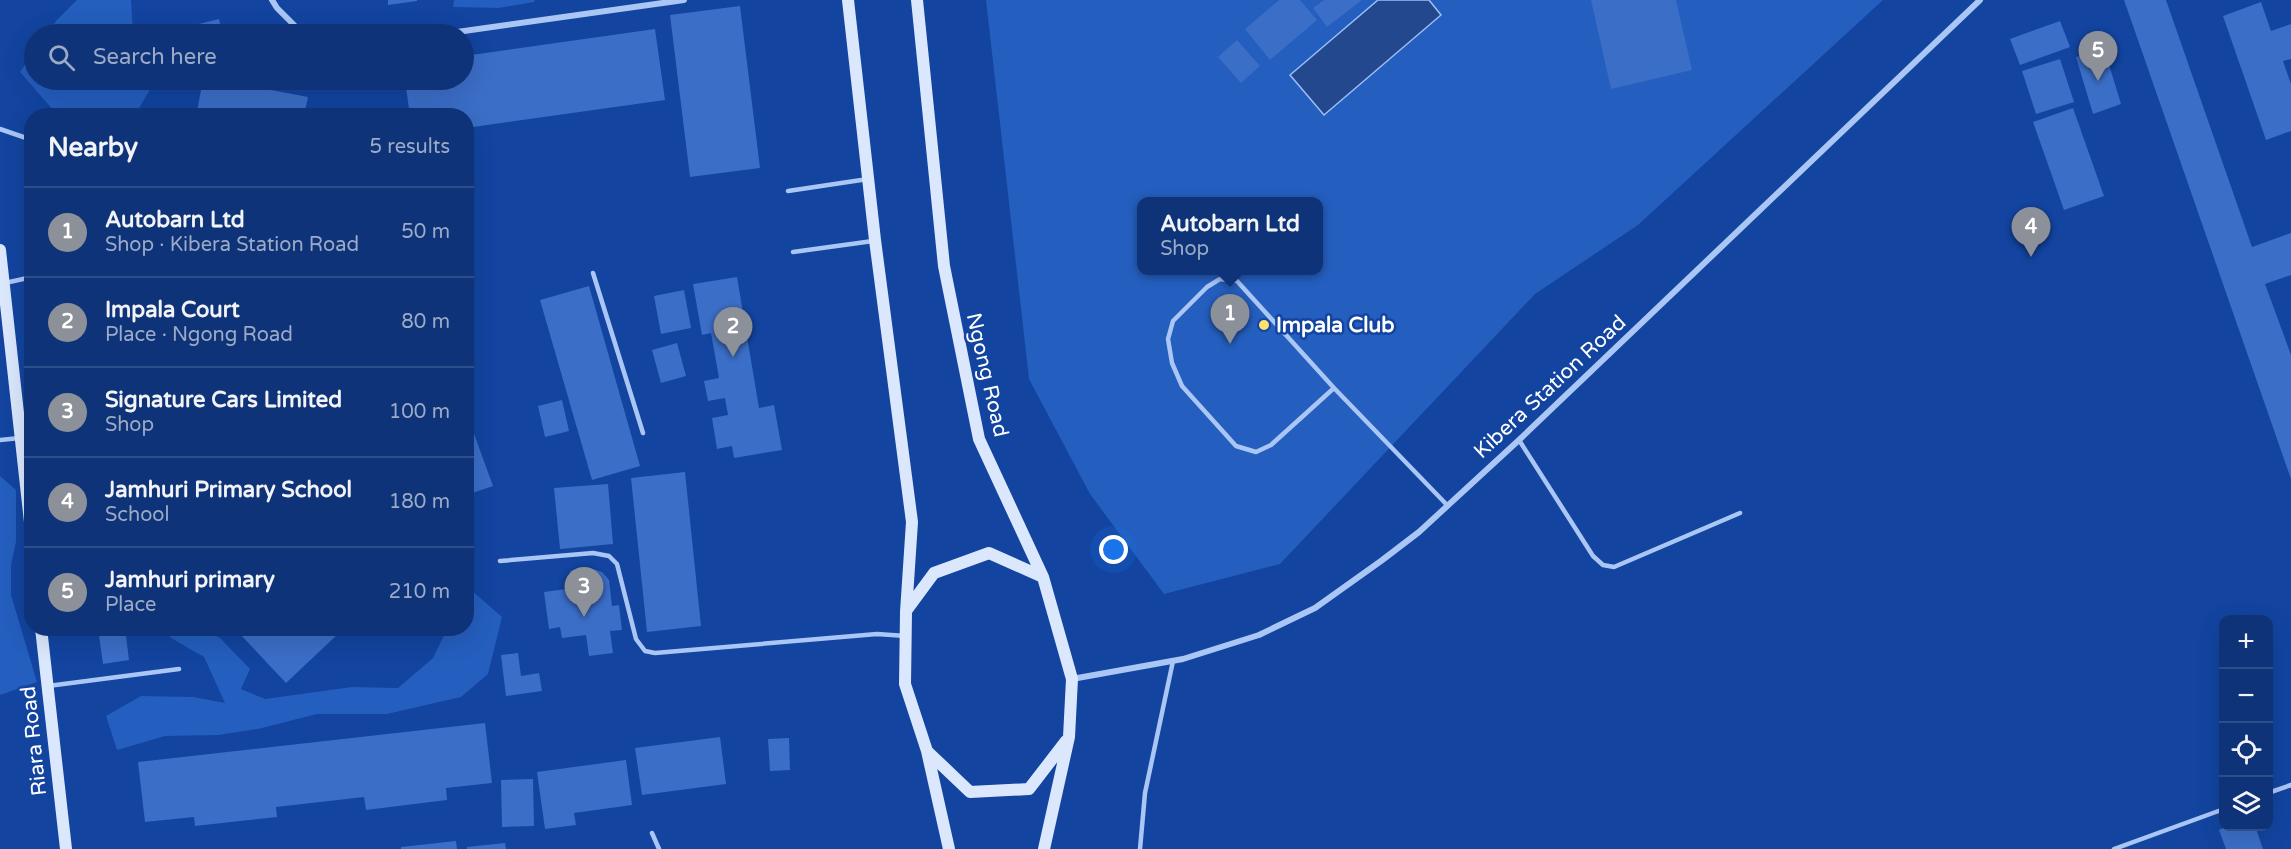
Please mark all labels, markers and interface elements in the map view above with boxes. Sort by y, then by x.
search box [24,24,474,90]
pin: 5 [2078,32,2118,81]
icon: search [45,41,78,74]
text: Search here [93,44,217,70]
text: Nearby [48,132,138,163]
text: 5 results [370,135,450,159]
popup [1137,197,1323,275]
text: Autobarn Ltd [105,207,245,233]
pin: 4 [2012,208,2050,257]
text: Autobarn Ltd [1160,211,1300,237]
text: 1 [61,220,74,244]
text: 50 m [401,220,450,244]
text: Shop · Kibera Station Road [105,233,359,257]
text: Shop [1160,237,1209,261]
pin: 1 [1210,294,1250,344]
text: Impala Court [105,297,240,323]
pin: 2 [714,308,752,357]
text: 2 [61,310,74,334]
text: 80 m [401,310,450,334]
street label: Ngong Road [961,310,1013,440]
street label: Kibera Station Road [1469,310,1631,464]
place label: Impala Club [1276,313,1394,338]
marker: Impala Club [1257,318,1271,332]
text: Place · Ngong Road [105,323,293,347]
text: Signature Cars Limited [105,387,342,413]
text: 3 [61,400,74,424]
text: 100 m [389,400,450,424]
text: Shop [105,413,154,437]
text: Jamhuri Primary School [105,477,352,503]
text: 4 [61,490,74,514]
text: 180 m [389,490,450,514]
text: School [105,503,169,527]
your location [1099,535,1128,564]
text: Jamhuri primary [105,567,275,593]
pin: 3 [564,568,604,617]
text: 5 [61,580,74,604]
text: 210 m [389,580,450,604]
text: Place [105,593,156,617]
map controls [2219,615,2273,831]
button: + [2219,615,2273,669]
button: − [2219,669,2273,723]
street label: Riara Road [16,685,52,797]
button: locate [2219,723,2273,777]
button: layers [2219,777,2273,831]

